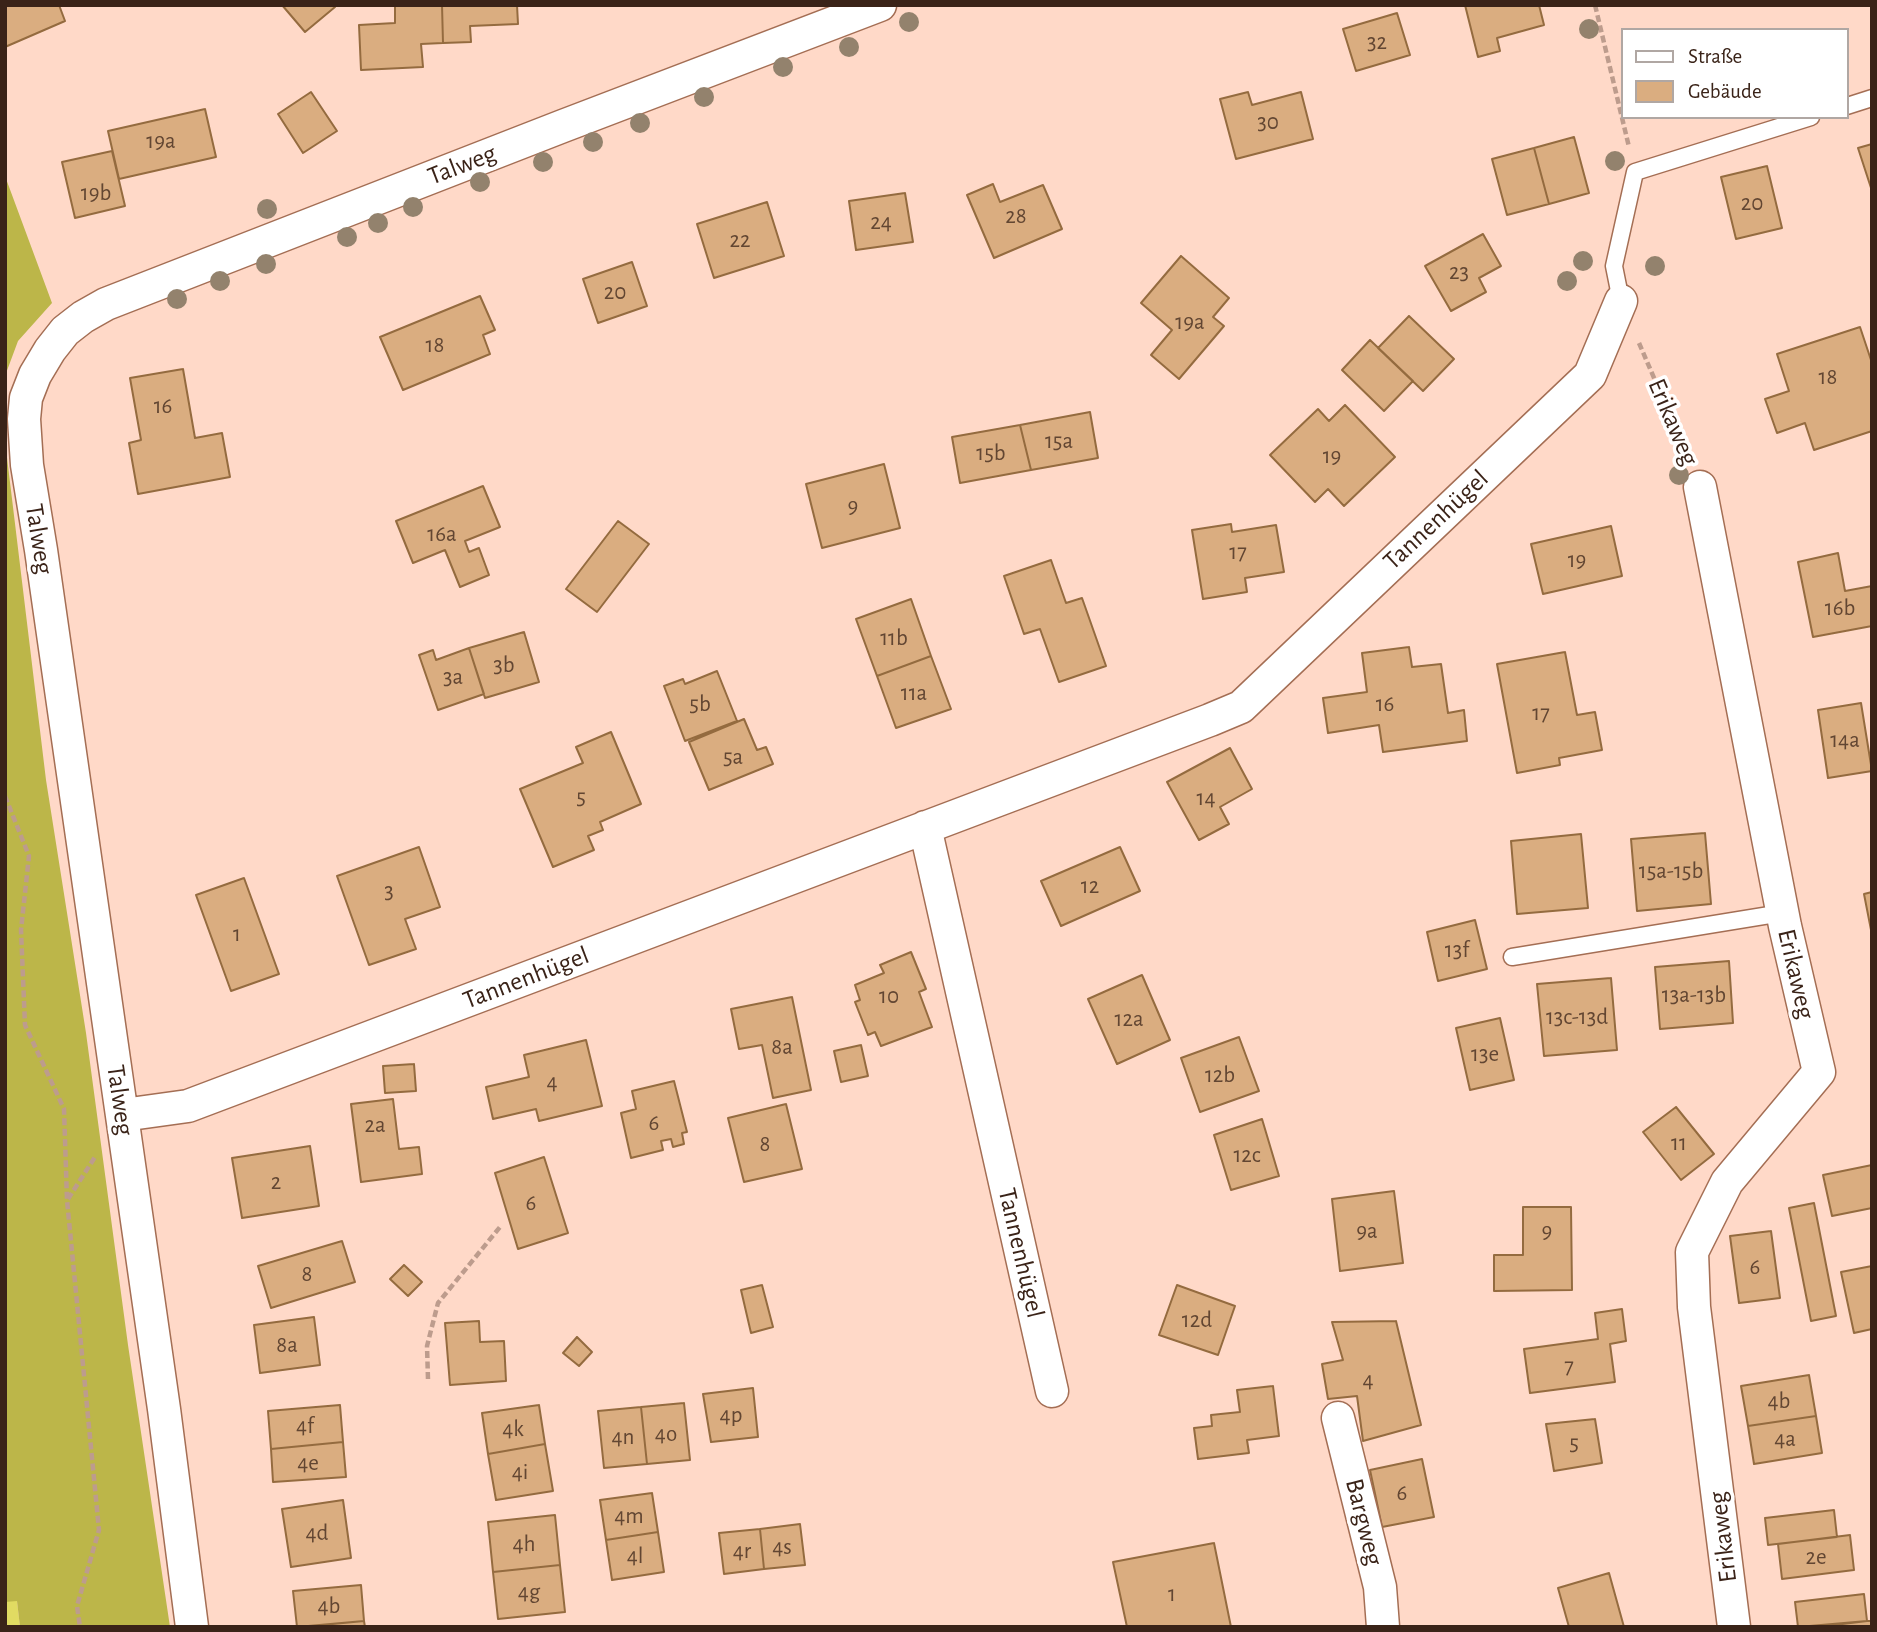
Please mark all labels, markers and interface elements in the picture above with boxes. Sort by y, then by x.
house number: 32 [1367,28,1387,56]
legend [1622,28,1849,119]
text: Straße [1688,46,1742,67]
text: Gebäude [1688,81,1762,102]
house number: 30 [1257,108,1279,136]
house number: 19a [146,127,176,155]
street label: Talweg [423,138,501,192]
house number: 19b [81,179,111,207]
house number: 20 [1741,189,1763,217]
house number: 28 [1005,202,1027,230]
house number: 24 [870,208,892,236]
house number: 22 [730,226,750,254]
house number: 23 [1449,258,1469,286]
house number: 20 [604,278,626,306]
house number: 19a [1175,308,1205,336]
house number: 18 [426,331,444,359]
house number: 18 [1819,363,1837,391]
street label: Erikaweg [1641,374,1705,470]
house number: 16 [154,392,172,420]
house number: 15a [1045,427,1073,455]
house number: 15b [976,439,1006,467]
house number: 19 [1323,442,1341,470]
street label: Tannenhügel [1377,463,1495,577]
house number: 9 [848,492,858,520]
street label: Talweg [18,502,60,576]
house number: 16a [427,520,457,548]
house number: 17 [1229,538,1247,566]
house number: 19 [1568,546,1586,574]
house number: 16b [1825,594,1855,622]
house number: 11b [880,624,908,652]
house number: 3b [493,651,515,679]
house number: 3a [443,663,463,691]
house number: 11a [901,679,927,707]
house number: 5b [689,690,711,718]
house number: 16 [1376,690,1394,718]
house number: 17 [1532,699,1550,727]
house number: 14a [1830,726,1860,754]
house number: 5a [723,743,743,771]
house number: 5 [576,783,586,811]
house number: 14 [1197,784,1215,812]
house number: 15a-15b [1639,857,1703,885]
house number: 12 [1081,872,1099,900]
house number: 3 [384,877,394,905]
house number: 1 [233,920,241,948]
street label: Erikaweg [1771,926,1821,1022]
house number: 13f [1445,936,1469,964]
street label: Tannenhügel [459,940,593,1016]
house number: 13a-13b [1662,981,1726,1009]
house number: 10 [879,982,899,1010]
house number: 13c-13d [1546,1003,1608,1031]
house number: 12a [1114,1005,1144,1033]
house number: 8a [771,1033,793,1061]
house number: 13e [1471,1040,1499,1068]
house number: 12b [1205,1061,1235,1089]
street label: Talweg [100,1063,140,1137]
house number: 4 [546,1068,558,1096]
house number: 6 [649,1109,659,1137]
house number: 2a [364,1111,386,1139]
house number: 11 [1671,1129,1687,1157]
house number: 8 [760,1130,770,1158]
house number: 12c [1233,1141,1261,1169]
house number: 2 [271,1168,281,1196]
street label: Tannenhügel [991,1185,1051,1321]
house number: 6 [526,1189,536,1217]
house number: 9a [1356,1217,1378,1245]
house number: 9 [1542,1217,1552,1245]
house number: 6 [1750,1253,1760,1281]
house number: 8 [302,1260,312,1288]
house number: 12d [1182,1306,1212,1334]
house number: 8a [276,1331,298,1359]
house number: 7 [1564,1352,1574,1380]
house number: 4 [1362,1366,1374,1394]
house number: 4b [1768,1387,1790,1415]
house number: 4p [720,1401,742,1429]
house number: 4f [296,1412,314,1440]
house number: 4k [502,1415,524,1443]
house number: 4o [655,1420,677,1448]
house number: 4n [612,1423,634,1451]
house number: 4a [1774,1425,1796,1453]
house number: 5 [1569,1429,1579,1457]
house number: 4e [297,1449,319,1477]
house number: 4i [512,1458,528,1486]
street label: Bargweg [1338,1475,1390,1569]
house number: 6 [1397,1479,1407,1507]
street label: Erikaweg [1702,1490,1744,1584]
house number: 4m [614,1502,644,1530]
house number: 4d [306,1519,328,1547]
house number: 4h [512,1530,536,1558]
house number: 4s [772,1533,792,1561]
house number: 4r [733,1537,751,1565]
house number: 4l [627,1542,643,1570]
house number: 2e [1805,1543,1827,1571]
house number: 4g [518,1578,540,1606]
house number: 1 [1168,1580,1176,1608]
house number: 4b [318,1592,340,1620]

